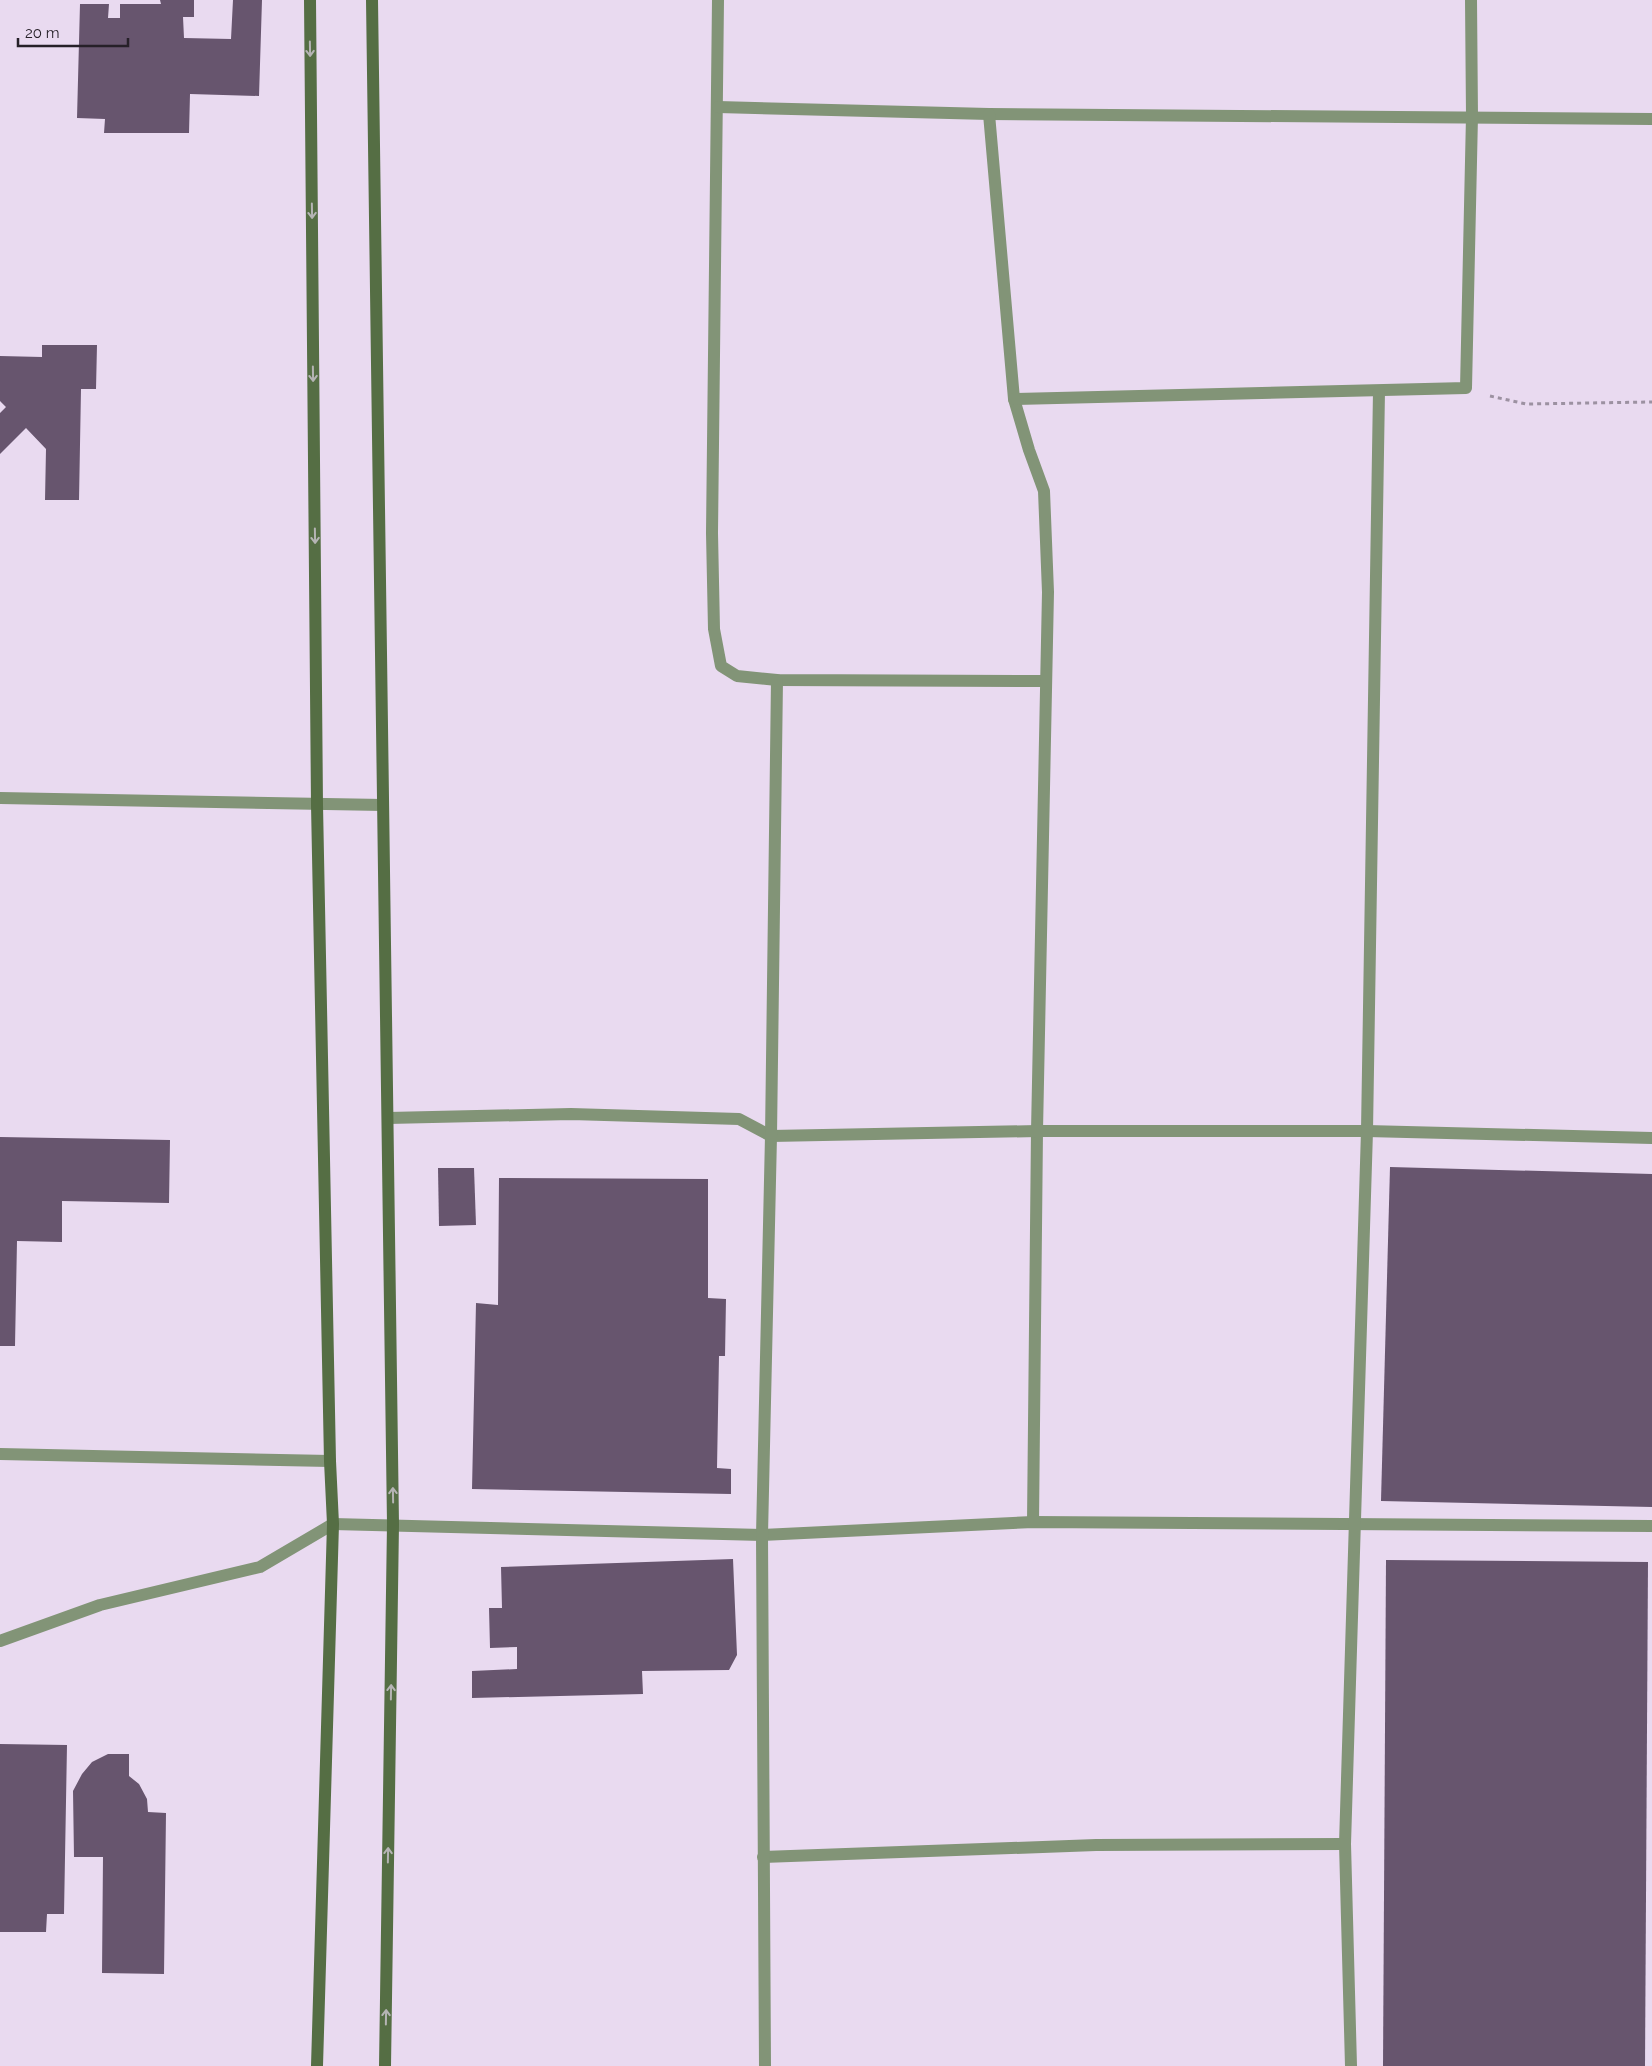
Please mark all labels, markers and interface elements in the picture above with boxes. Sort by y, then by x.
scale bar [18,15,128,47]
text: 20 m [25,24,60,42]
one-way arrow [305,40,315,56]
one-way arrow [307,202,317,219]
one-way arrow [308,365,318,381]
one-way arrow [310,528,320,544]
one-way arrow [388,1487,398,1504]
one-way arrow [386,1685,396,1701]
one-way arrow [383,1847,393,1864]
one-way arrow [381,2010,391,2026]

